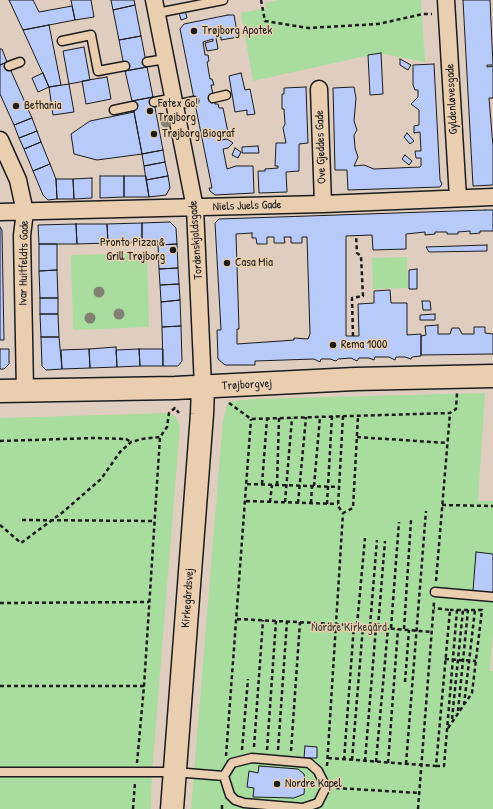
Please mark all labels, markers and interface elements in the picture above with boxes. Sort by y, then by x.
place label: Trøjborg Apotek [202,24,272,38]
marker: Trøjborg Apotek [189,26,199,36]
street label: Gyldenløvesgade [443,63,461,135]
place label: Føtex Go! Trøjborg [158,97,198,125]
place label: Bethania [24,99,62,113]
marker: Bethania [11,101,21,111]
marker: Føtex Go! Trøjborg [145,106,155,116]
street label: Ove Gjeddes Gade [313,110,329,184]
place label: Trøjborg Biograf [162,127,235,141]
marker: Trøjborg Biograf [149,129,159,139]
street label: Niels Juels Gade [212,198,282,214]
street label: Tordenskjoldsgade [186,200,206,280]
street label: Ivar Huitfeldts Gade [16,220,32,306]
place label: Pronto Pizza & Grill Trøjborg [100,236,165,264]
marker: Pronto Pizza & Grill Trøjborg [168,245,178,255]
place label: Casa Mia [235,256,273,270]
marker: Casa Mia [222,258,232,268]
place label: Rema 1000 [341,338,387,352]
marker: Rema 1000 [328,340,338,350]
street label: Trøjborgvej [222,376,272,394]
street label: Kirkegårdsvej [179,568,197,628]
park label: Nordre Kirkegård [311,621,387,635]
place label: Nordre Kapel [285,777,342,791]
marker: Nordre Kapel [272,779,282,789]

